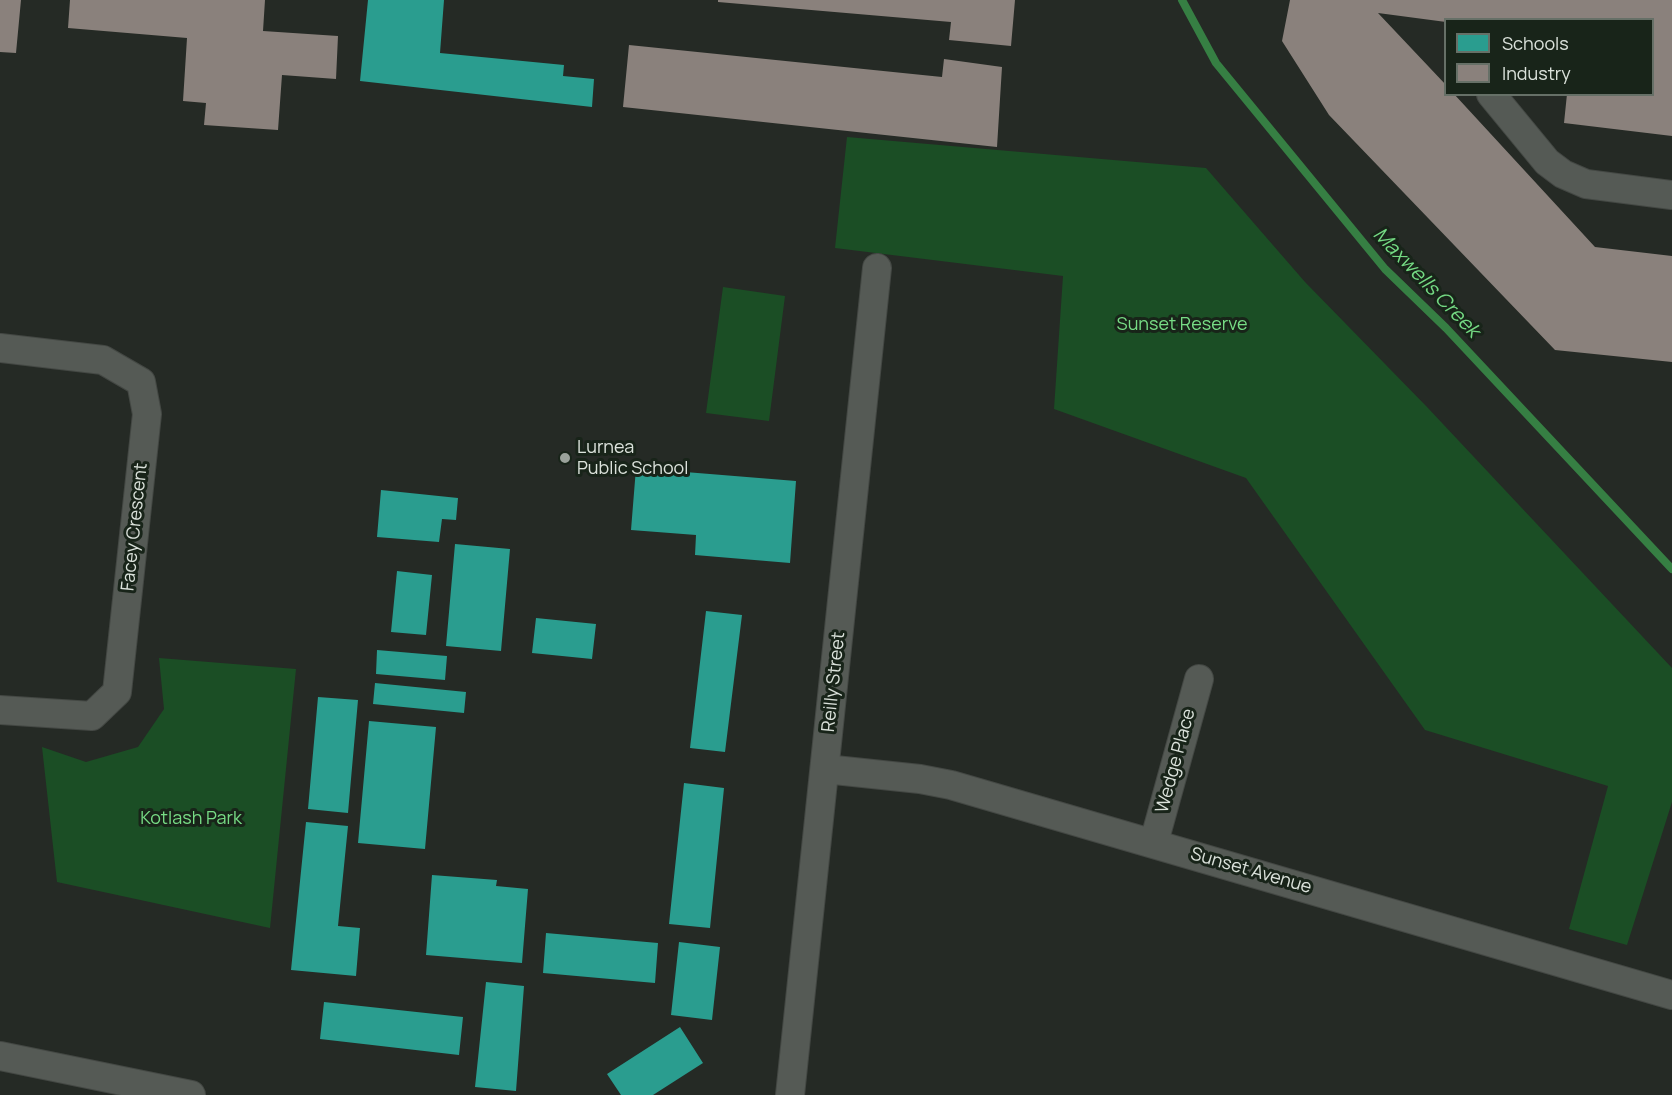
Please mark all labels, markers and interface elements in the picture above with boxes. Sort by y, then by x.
legend [1444,18,1654,96]
text: Schools [1502,31,1569,55]
text: Industry [1502,61,1571,85]
water label: Maxwells Creek [1368,223,1484,343]
park label: Sunset Reserve [1117,314,1247,336]
place label: Lurnea Public School [577,437,688,480]
marker: Lurnea Public School [558,451,572,465]
street label: Facey Crescent [118,462,152,592]
street label: Reilly Street [818,631,850,733]
street label: Wedge Place [1152,707,1200,815]
park label: Kotlash Park [140,808,242,830]
street label: Sunset Avenue [1188,843,1314,899]

